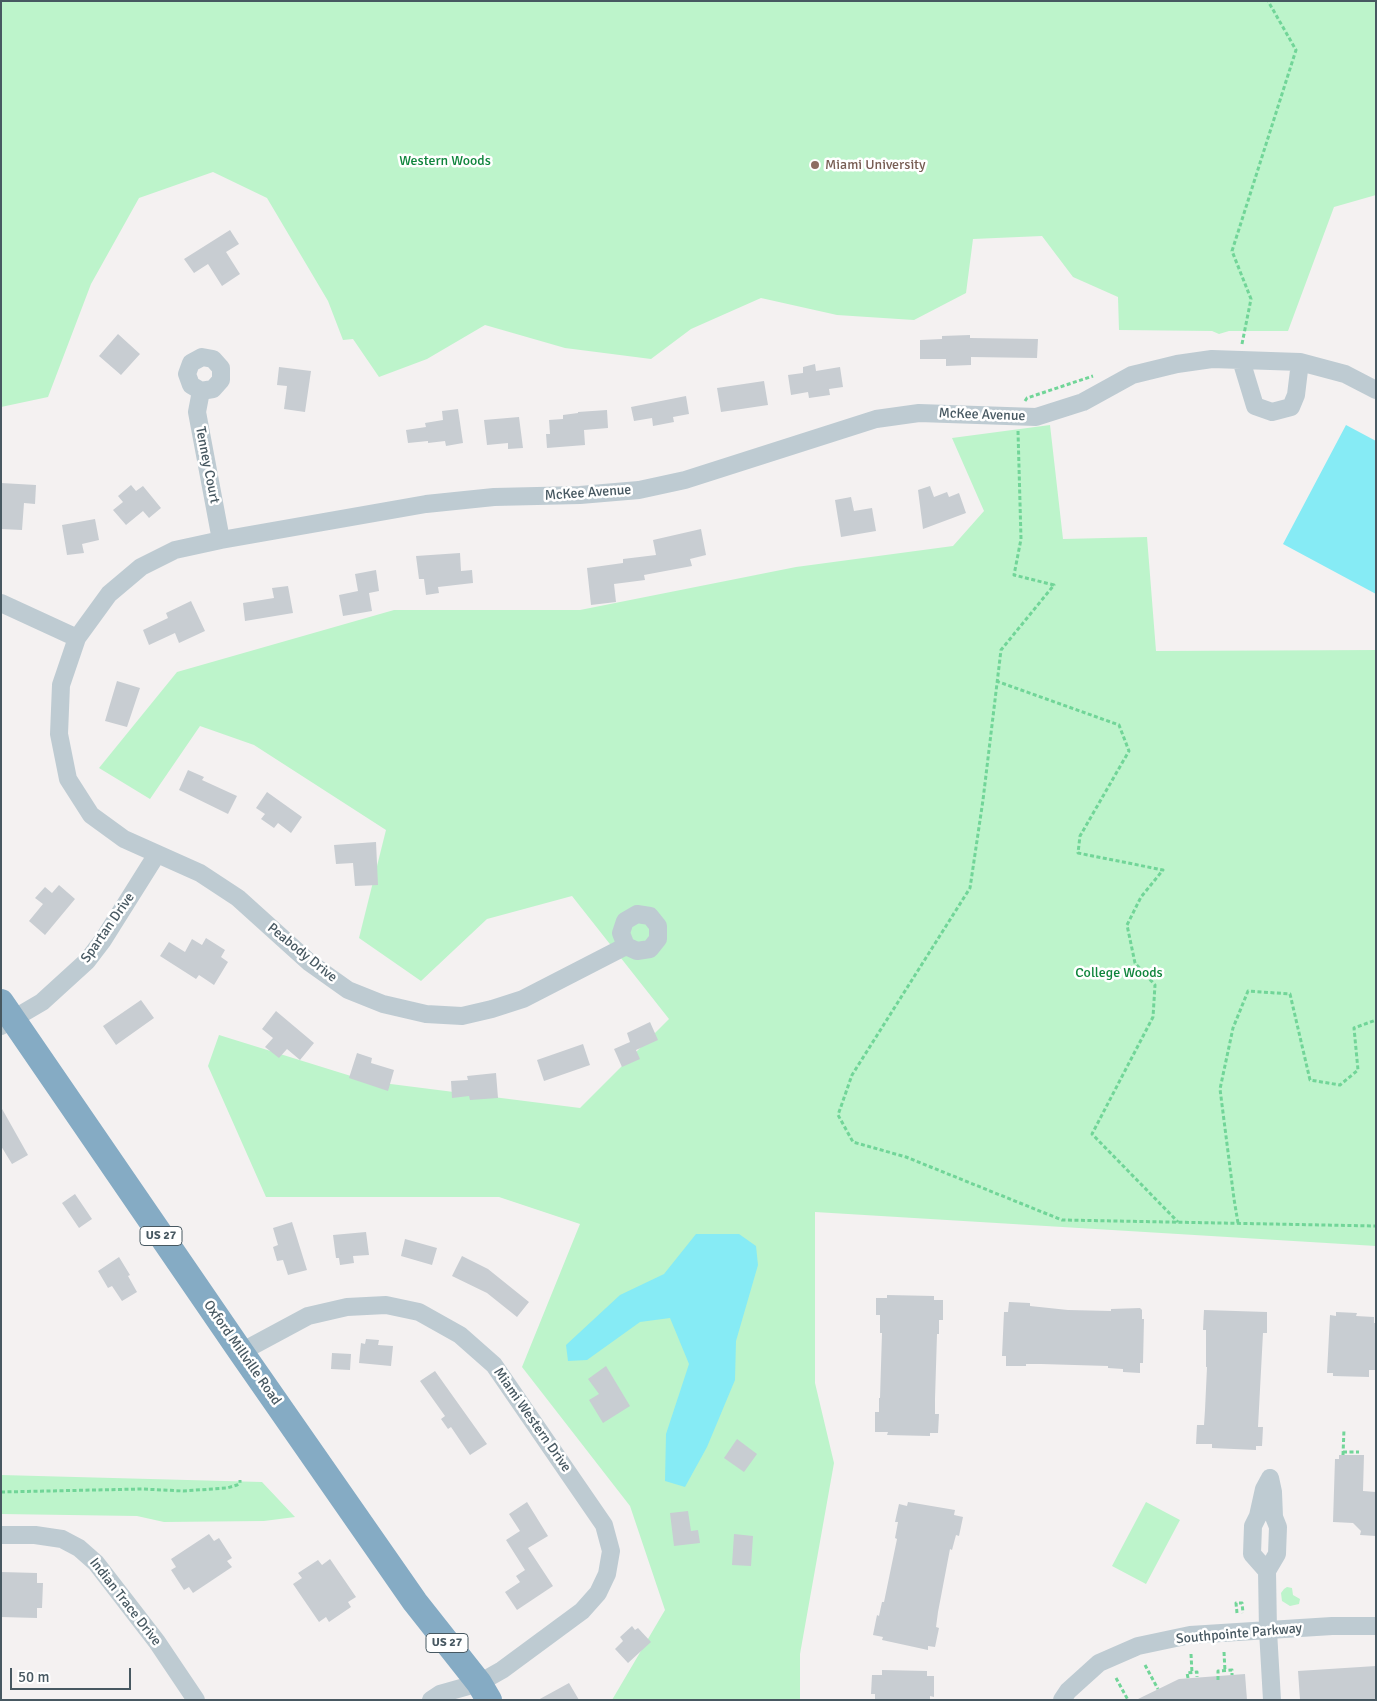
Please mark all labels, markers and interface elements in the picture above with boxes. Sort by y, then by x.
park label: Western Woods [399,153,491,169]
place label: Miami University [825,157,926,173]
marker: Miami University [809,159,821,171]
street label: McKee Avenue [938,405,1026,425]
street label: Tenney Court [191,425,223,505]
street label: McKee Avenue [544,482,632,504]
street label: Spartan Drive [78,890,138,966]
street label: Peabody Drive [264,920,340,986]
park label: College Woods [1075,965,1163,981]
road number: US 27 [140,1226,182,1246]
street label: Oxford Millville Road [200,1297,284,1409]
street label: Miami Western Drive [490,1365,574,1475]
street label: Indian Trace Drive [85,1555,165,1649]
street label: Southpointe Parkway [1175,1620,1303,1648]
road number: US 27 [426,1634,468,1652]
scale bar [12,1658,134,1690]
text: 50 m [18,1668,49,1686]

